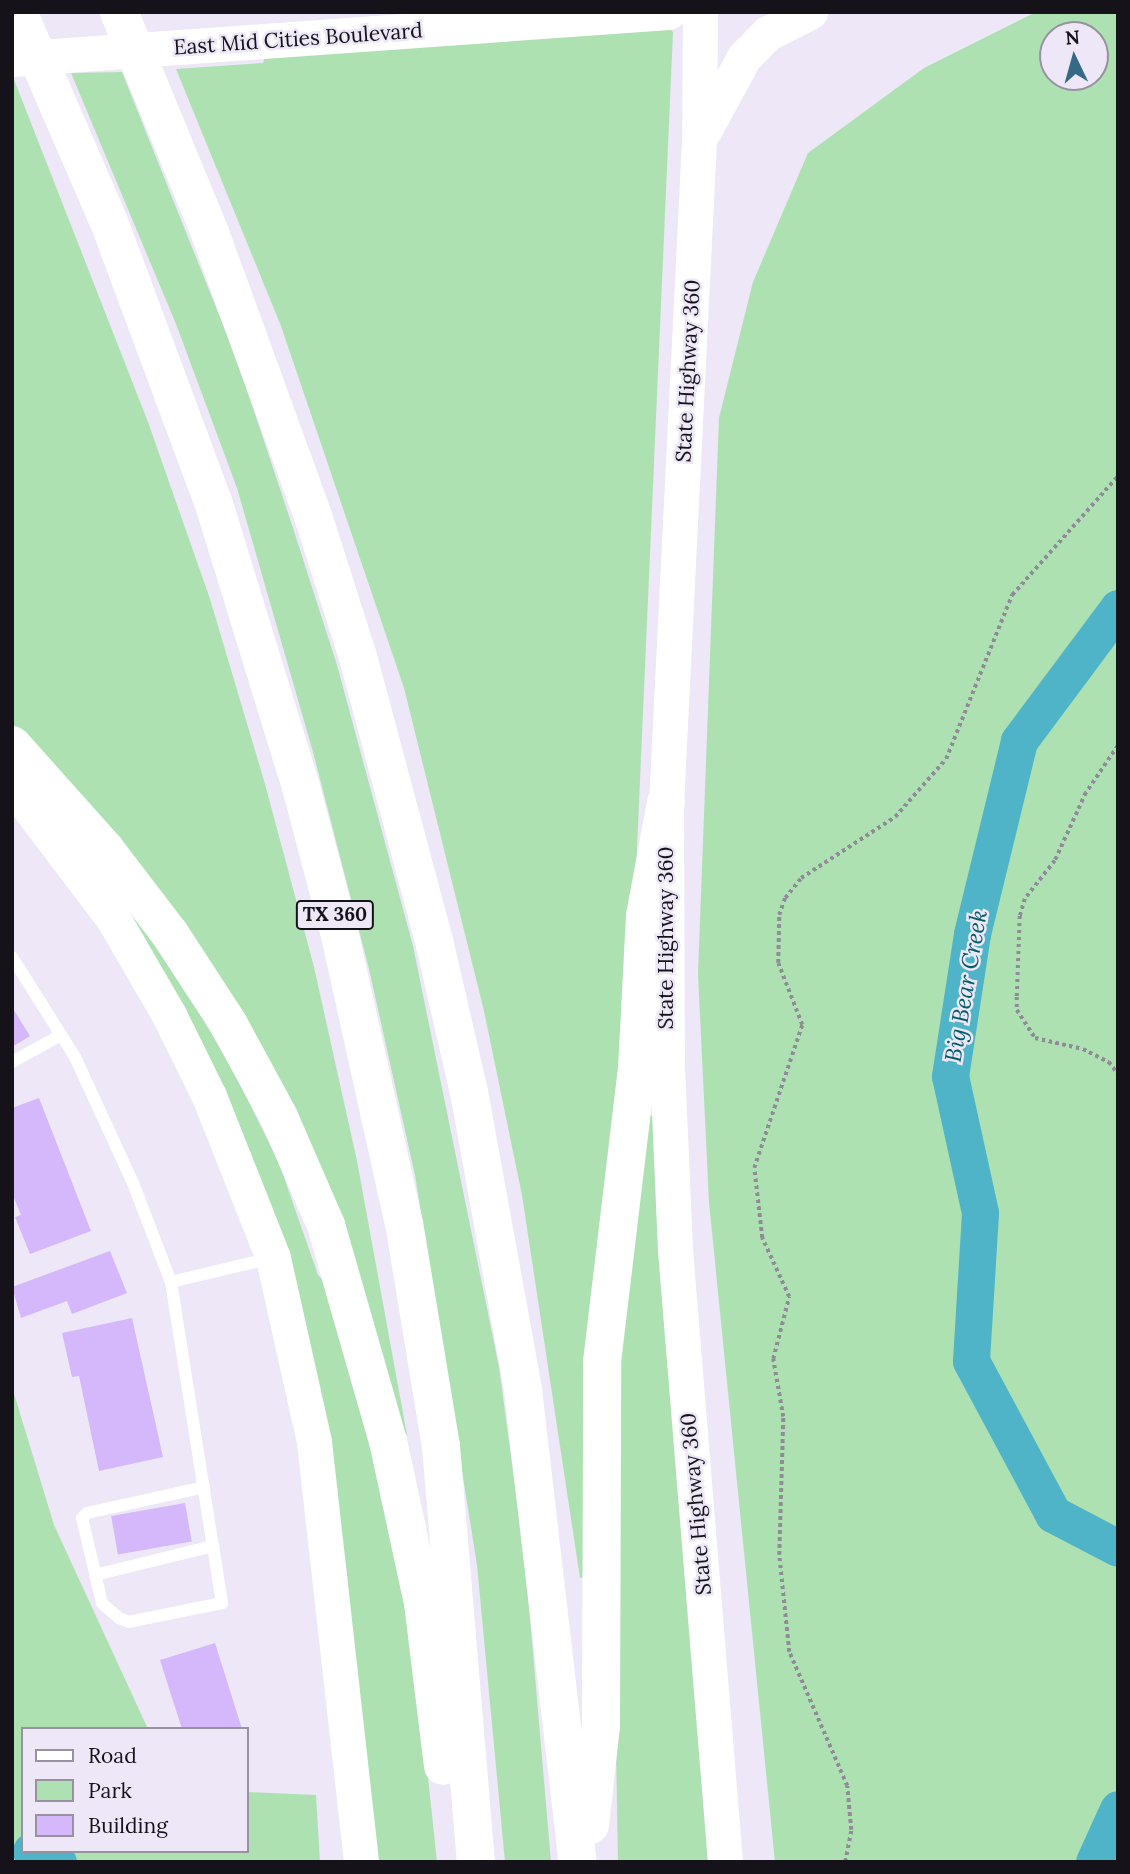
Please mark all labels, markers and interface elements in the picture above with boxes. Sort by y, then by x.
street label: East Mid Cities Boulevard [173,18,423,60]
north arrow [1039,21,1109,91]
text: N [1064,24,1081,50]
street label: State Highway 360 [671,279,705,463]
street label: State Highway 360 [653,846,679,1030]
road number: TX 360 [295,900,375,931]
water label: Big Bear Creek [939,908,993,1064]
street label: State Highway 360 [675,1412,717,1596]
legend [21,1727,248,1853]
text: Road [88,1742,137,1769]
text: Park [88,1777,132,1804]
text: Building [88,1812,168,1839]

